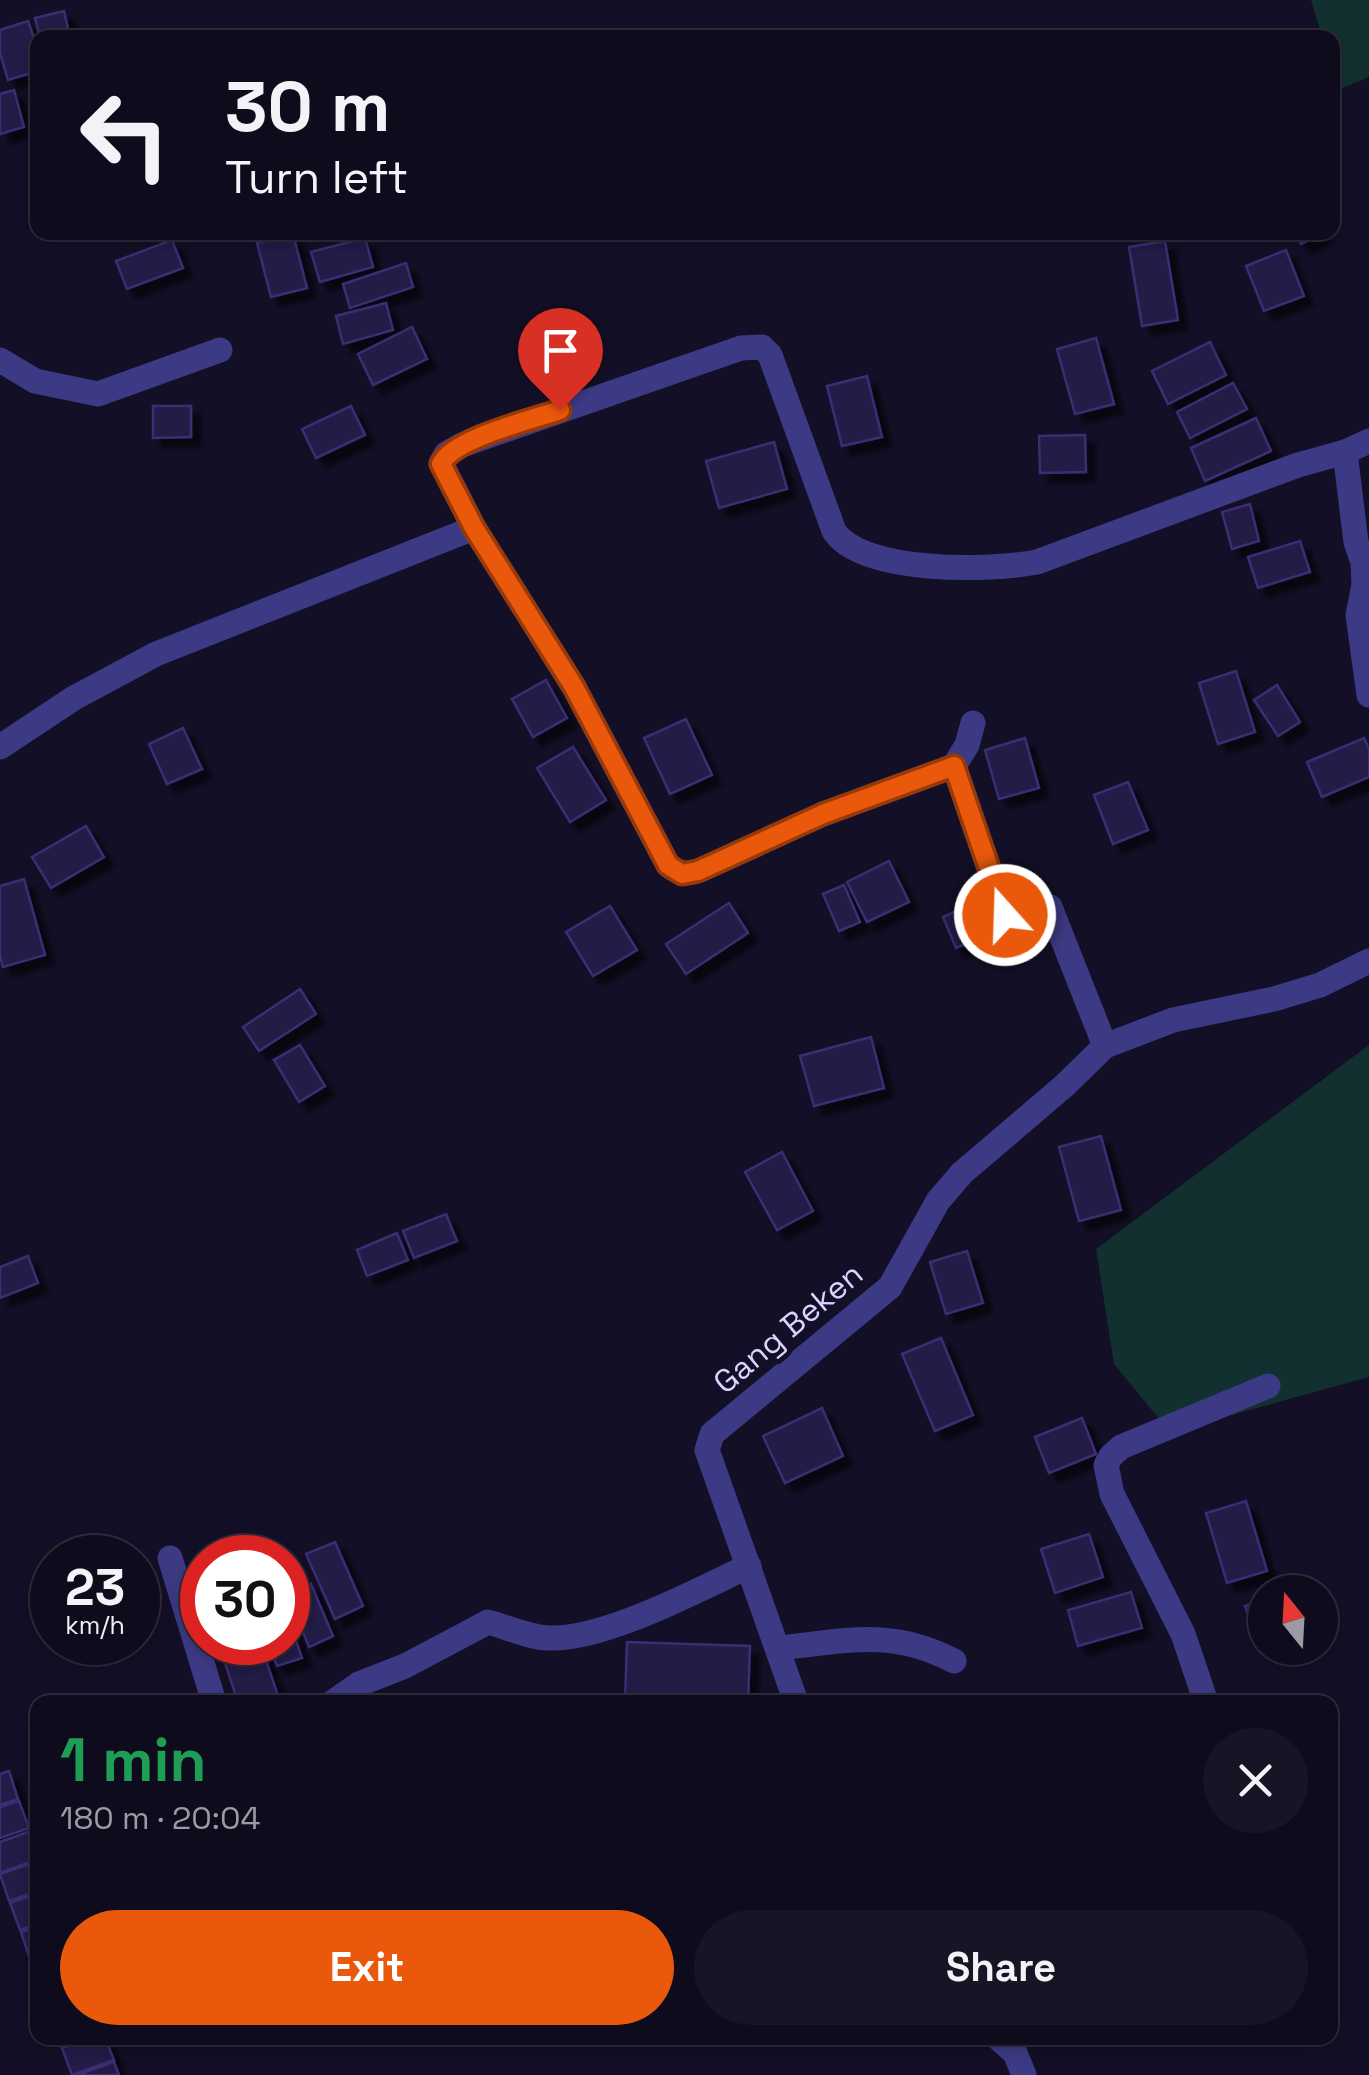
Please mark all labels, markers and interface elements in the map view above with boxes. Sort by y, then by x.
text: 30 m [225,62,390,151]
icon: left [60,70,190,200]
text: Turn left [225,149,408,206]
pin [518,308,603,411]
icon: arrive [533,323,588,378]
position arrow [953,863,1057,967]
street label: Gang Beken [705,1254,871,1402]
speed limit sign: 30 [180,1535,310,1665]
text: 23 [65,1556,125,1620]
north arrow [1248,1575,1338,1665]
map controls [1248,1575,1338,1665]
text: km/h [65,1609,125,1641]
text: 1 min [60,1722,207,1799]
button: close [1203,1728,1308,1833]
text: 180 m · 20:04 [60,1798,260,1838]
button: Exit [60,1910,674,2025]
button: Share [694,1910,1308,2025]

